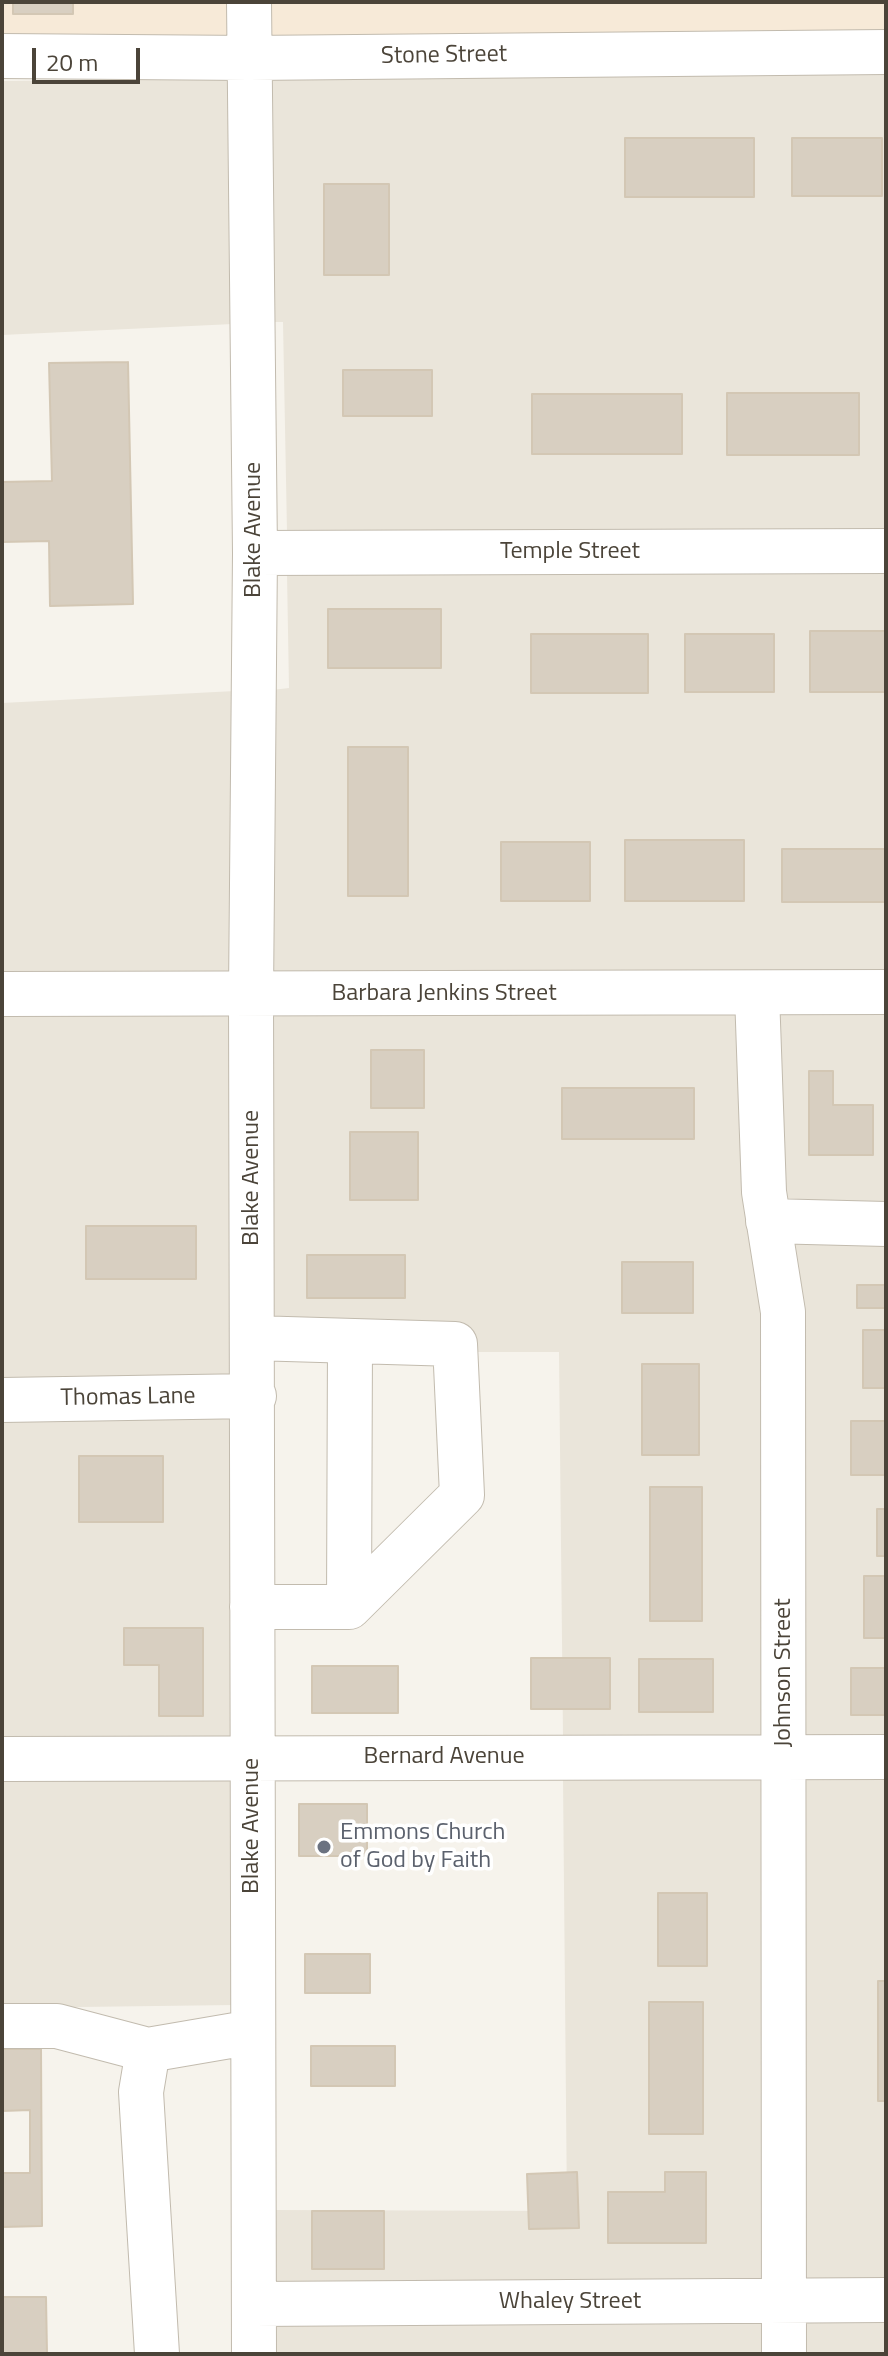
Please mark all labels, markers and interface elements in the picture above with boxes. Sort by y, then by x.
scale bar [36,32,144,82]
street label: Stone Street [381,41,507,71]
text: 20 m [46,44,98,80]
street label: Blake Avenue [240,462,268,598]
street label: Temple Street [500,538,640,566]
street label: Barbara Jenkins Street [331,980,557,1008]
street label: Blake Avenue [238,1110,266,1246]
street label: Thomas Lane [60,1382,196,1414]
street label: Johnson Street [770,1598,798,1748]
street label: Bernard Avenue [363,1743,525,1771]
street label: Blake Avenue [238,1758,266,1894]
place label: Emmons Church of God by Faith [340,1819,506,1875]
marker: Emmons Church of God by Faith [315,1838,333,1856]
street label: Whaley Street [499,2288,641,2316]

